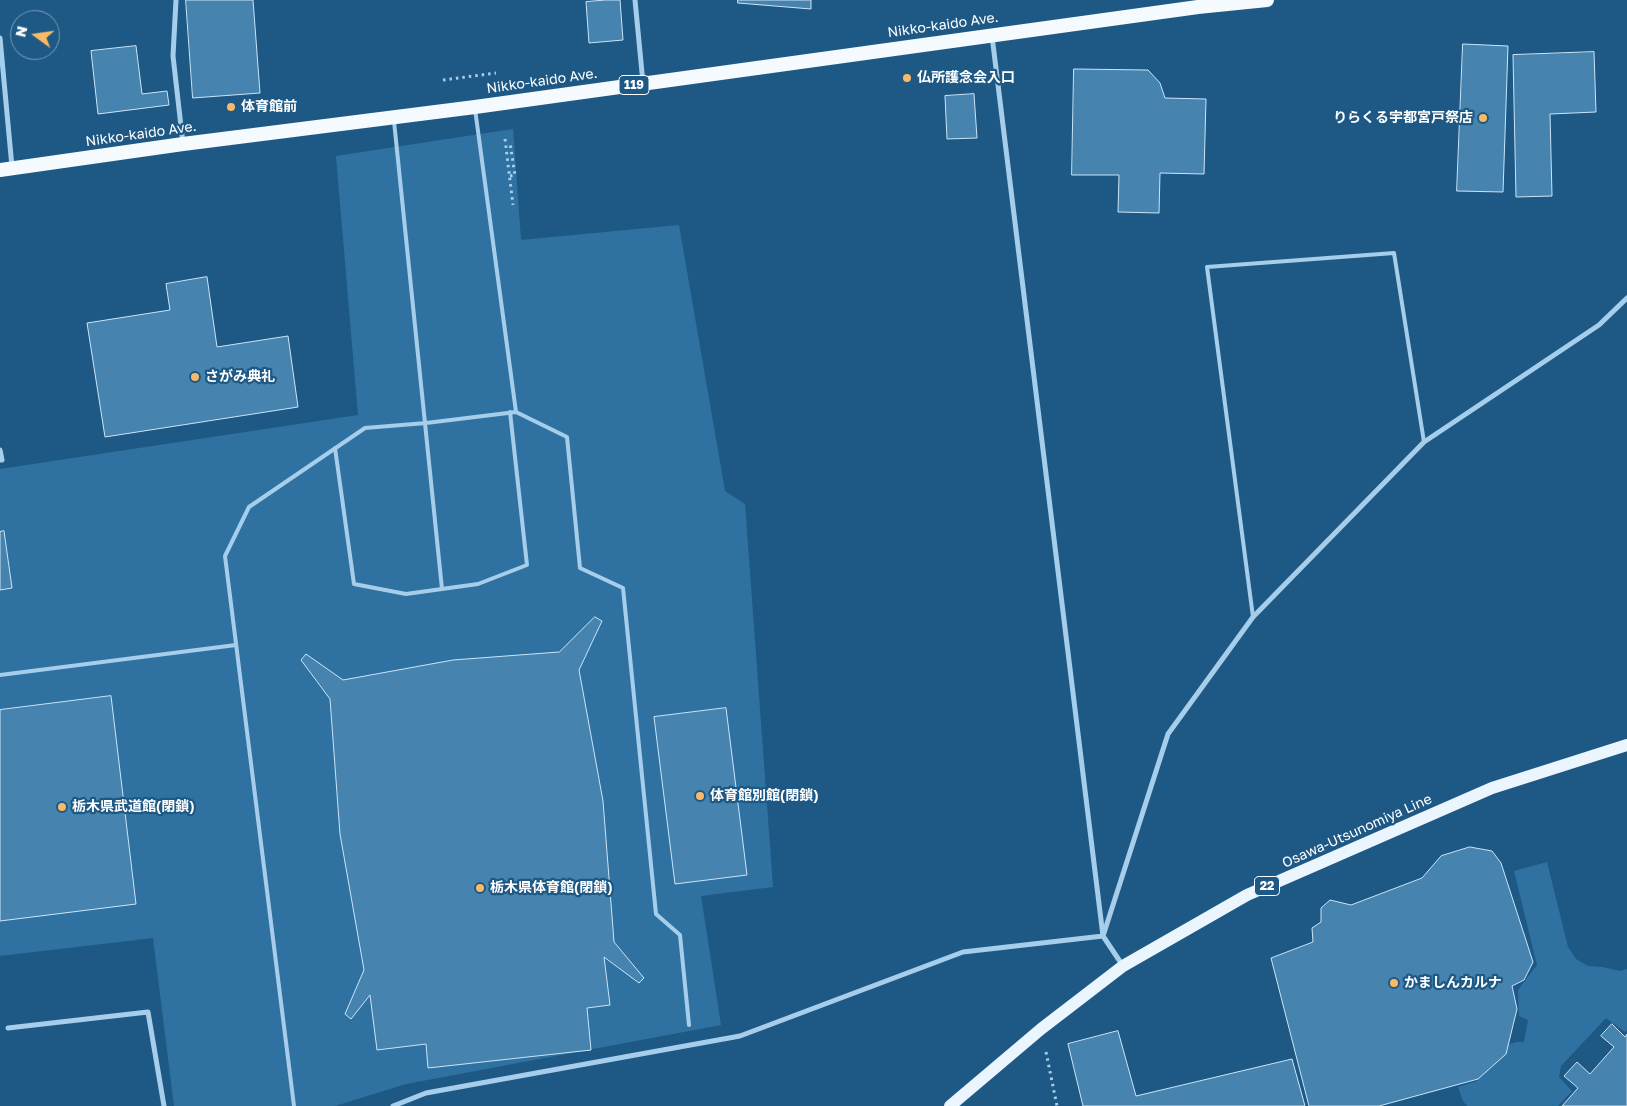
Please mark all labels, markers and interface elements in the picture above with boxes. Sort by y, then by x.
street label: Nikko-kaido Ave. [887,9,999,41]
north arrow [10,10,60,60]
text: N [11,24,30,39]
street label: Nikko-kaido Ave. [486,65,598,97]
place label: 仏所護念会入口 [917,70,1015,86]
marker: 仏所護念会入口 [901,72,913,84]
road number: 119 [619,76,649,94]
place label: 体育館前 [241,99,297,115]
marker: 体育館前 [225,101,237,113]
place label: りらくる宇都宮戸祭店 [1333,110,1473,126]
marker: りらくる宇都宮戸祭店 [1477,112,1489,124]
street label: Nikko-kaido Ave. [85,118,197,150]
place label: さがみ典礼 [205,369,275,385]
marker: さがみ典礼 [189,371,201,383]
place label: 体育館別館(閉鎖) [710,788,819,804]
marker: 体育館別館(閉鎖) [694,790,706,802]
street label: Osawa-Utsunomiya Line [1280,790,1434,872]
place label: 栃木県武道館(閉鎖) [72,799,195,815]
marker: 栃木県武道館(閉鎖) [56,801,68,813]
road number: 22 [1254,876,1280,896]
place label: 栃木県体育館(閉鎖) [490,880,613,896]
marker: 栃木県体育館(閉鎖) [474,882,486,894]
place label: かましんカルナ [1404,975,1502,991]
marker: かましんカルナ [1388,977,1400,989]

